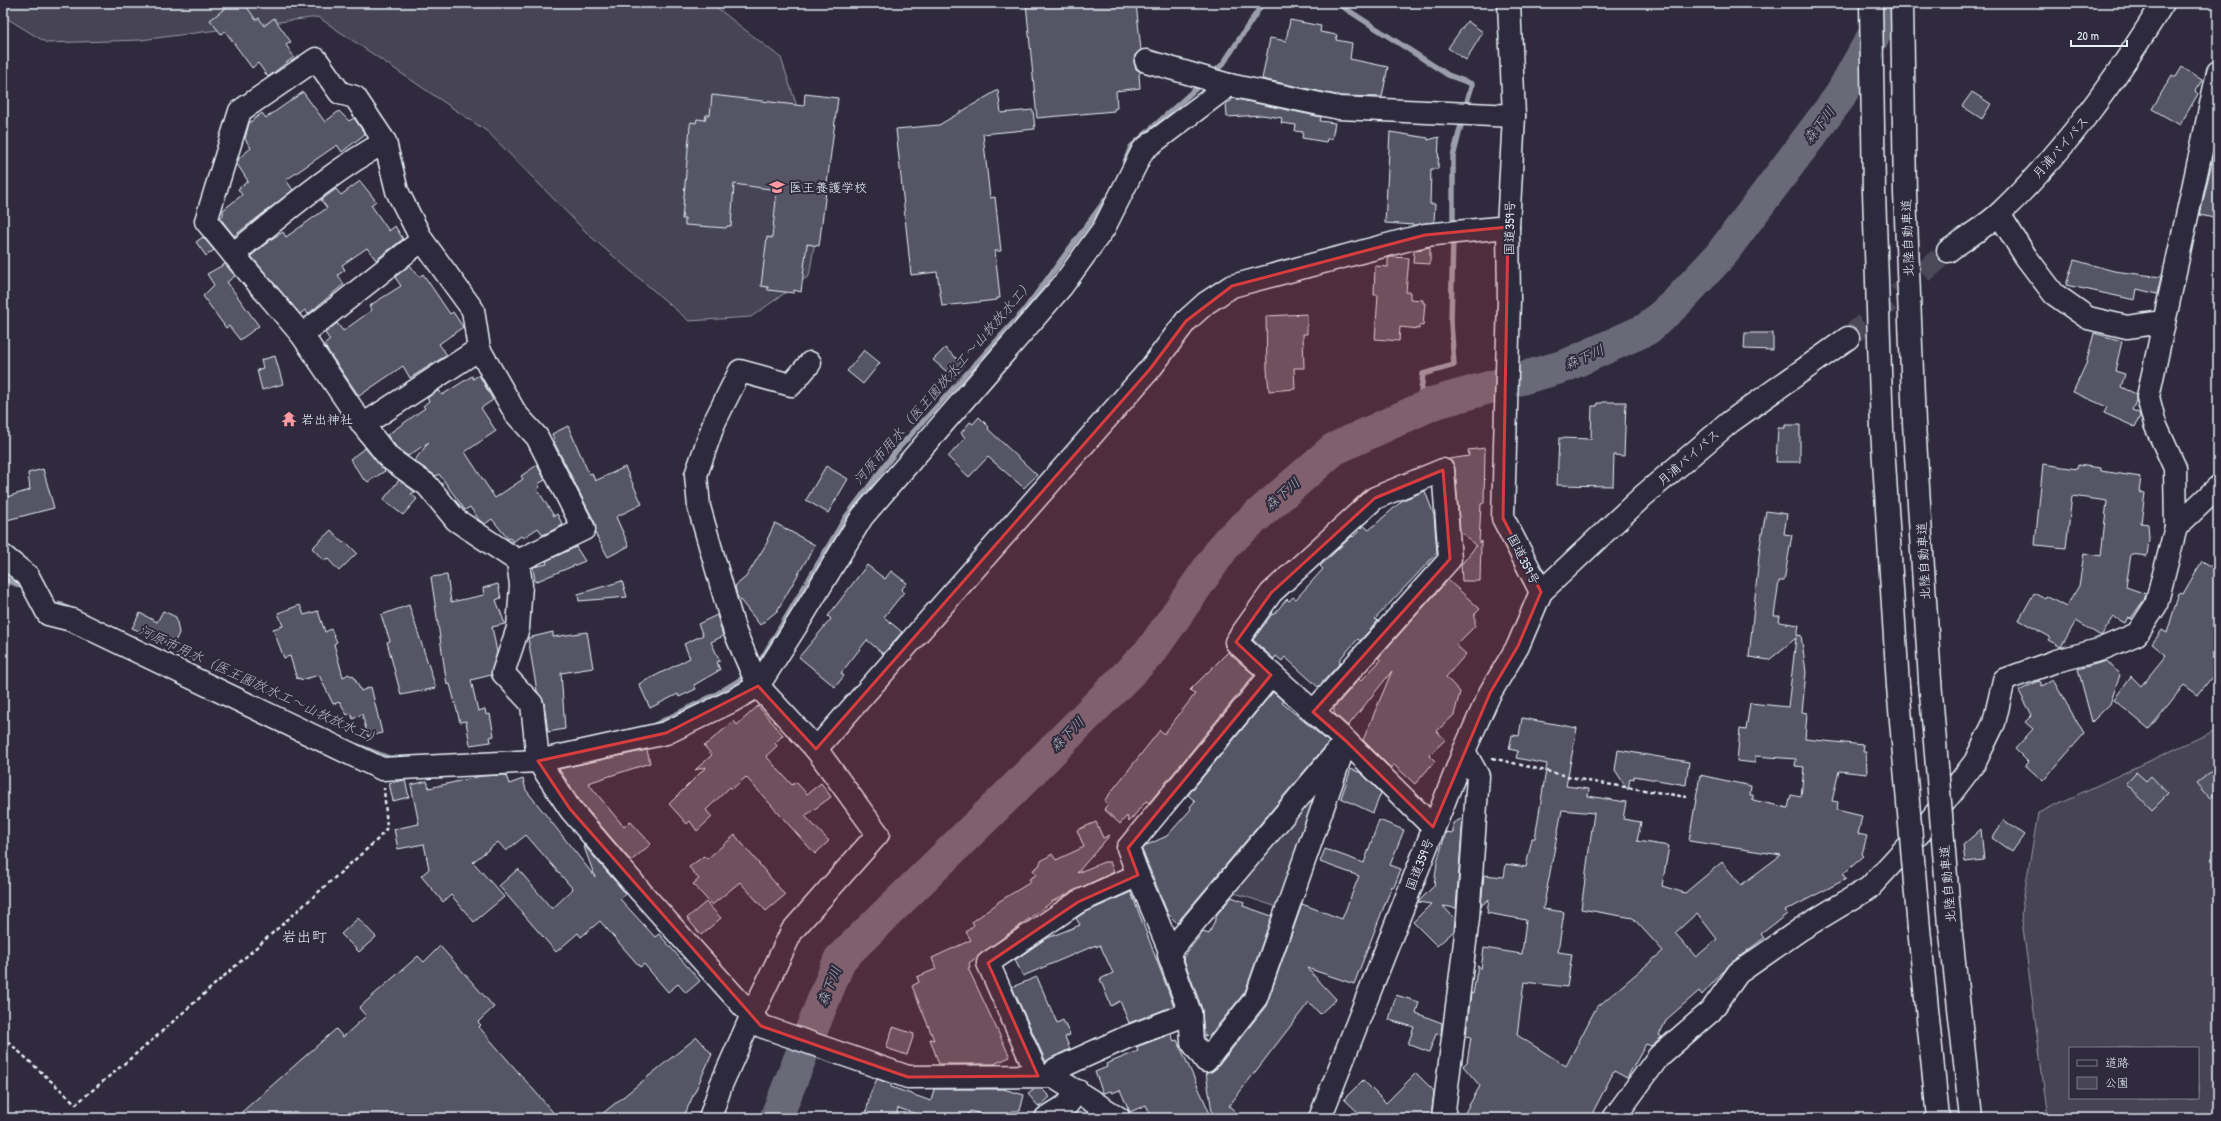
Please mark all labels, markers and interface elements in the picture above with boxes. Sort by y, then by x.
scale bar [2071,22,2127,48]
text: 20 m [2077,27,2099,44]
water label: 森下川 [1798,102,1839,147]
street label: 月浦バイパス [2028,112,2092,182]
school or university icon: 医王養護学校 [768,178,786,196]
place label: 医王養護学校 [789,178,867,196]
street label: 北陸自動車道 [1897,199,1917,277]
street label: 国道359号 [1500,200,1518,256]
water label: 河原市用水（医王園放水工～山牧放水工） [848,275,1037,488]
water label: 森下川 [1561,339,1607,374]
temple icon: 岩出神社 [280,410,298,428]
place label: 岩出神社 [301,410,353,428]
street label: 月浦バイパス [1653,425,1723,489]
water label: 森下川 [1260,473,1304,515]
street label: 北陸自動車道 [1912,522,1934,600]
street label: 国道359号 [1503,530,1545,588]
water label: 河原市用水（医王園放水工～山牧放水工） [136,620,385,749]
water label: 森下川 [1045,712,1088,755]
street label: 国道359号 [1401,835,1437,893]
street label: 北陸自動車道 [1935,844,1959,924]
district label: 岩出町 [281,926,327,947]
water label: 森下川 [812,963,845,1009]
legend [2069,1047,2199,1099]
text: 道路 [2105,1054,2129,1071]
text: 公園 [2105,1074,2129,1091]

